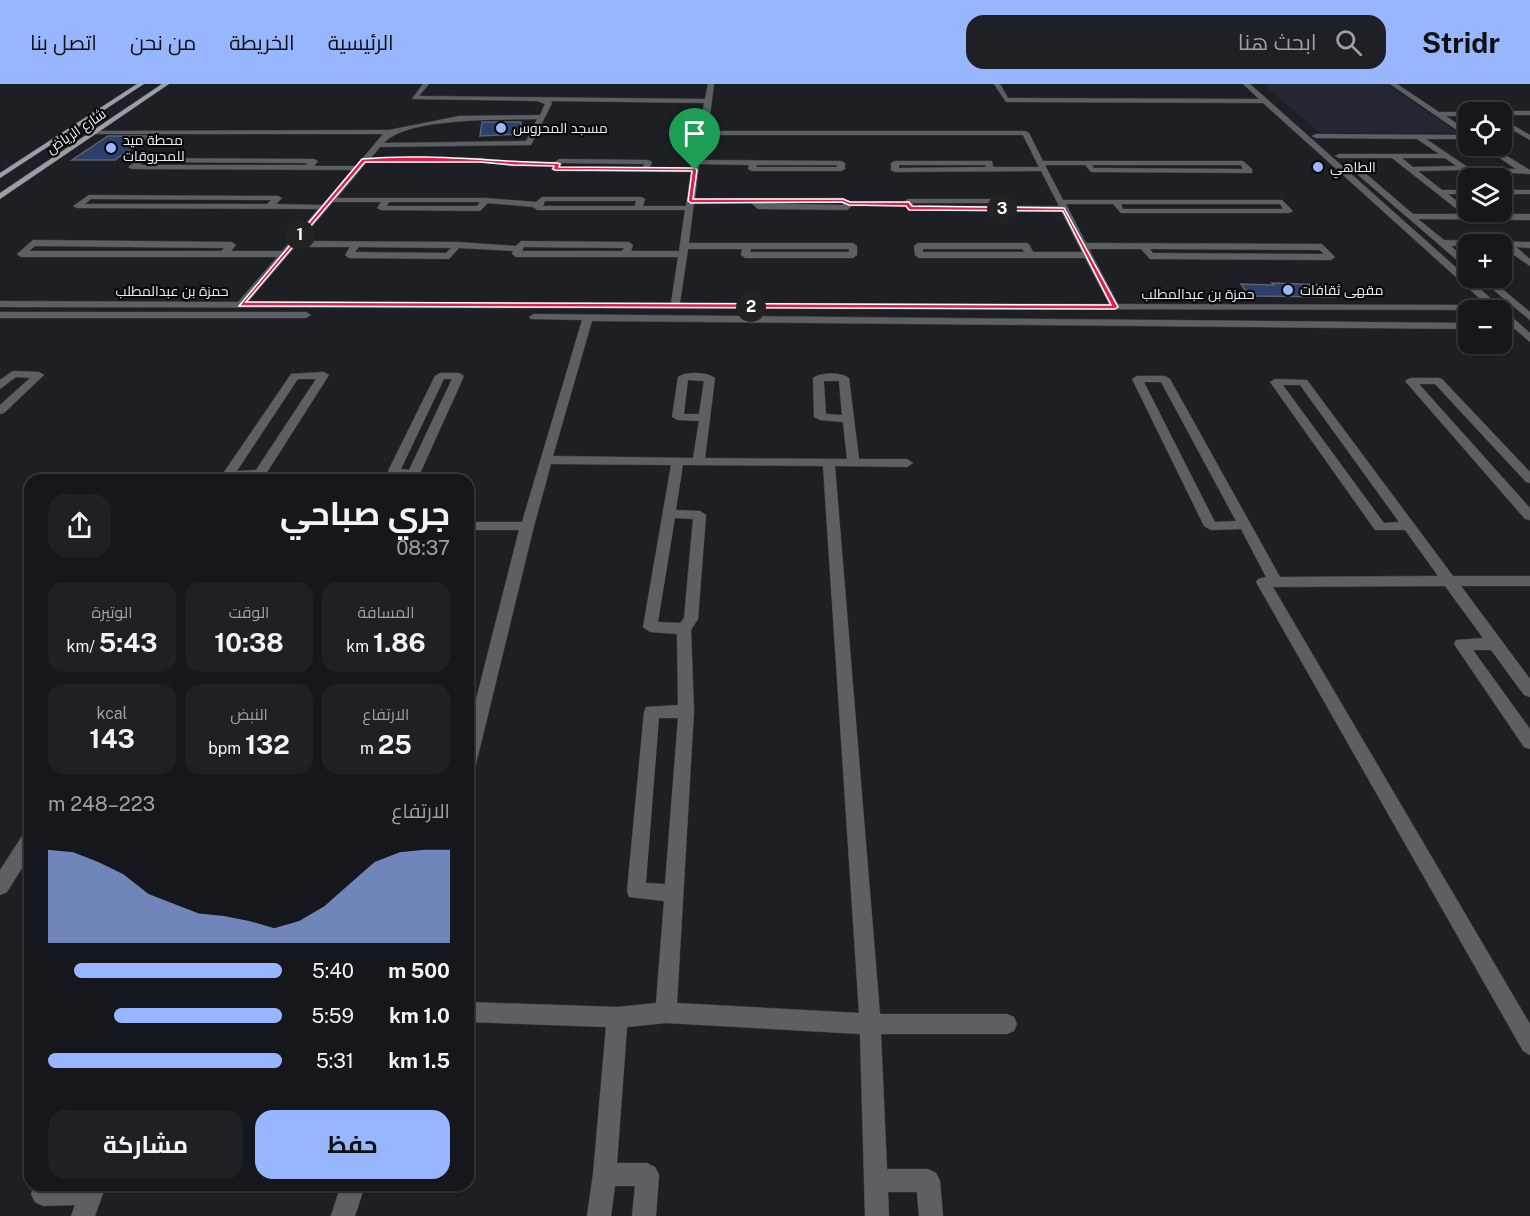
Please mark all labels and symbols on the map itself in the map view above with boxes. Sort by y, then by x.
street label: شارع الرياض [43,105,109,157]
pin [669,108,720,170]
place label: مسجد المحروس [513,120,608,136]
marker: مسجد المحروس [494,121,508,135]
place label: محطة ميد للمحروقات [123,132,185,164]
marker: محطة ميد للمحروقات [104,141,118,155]
place label: الطاهي [1330,159,1376,179]
marker: الطاهي [1311,160,1325,174]
pin: 3 [987,194,1017,224]
pin: 1 [285,220,315,250]
place label: مقهى ثقافات [1300,282,1383,298]
street label: حمزة بن عبدالمطلب [115,283,229,299]
marker: مقهى ثقافات [1281,283,1295,297]
street label: حمزة بن عبدالمطلب [1141,286,1255,302]
pin: 2 [736,292,766,322]

